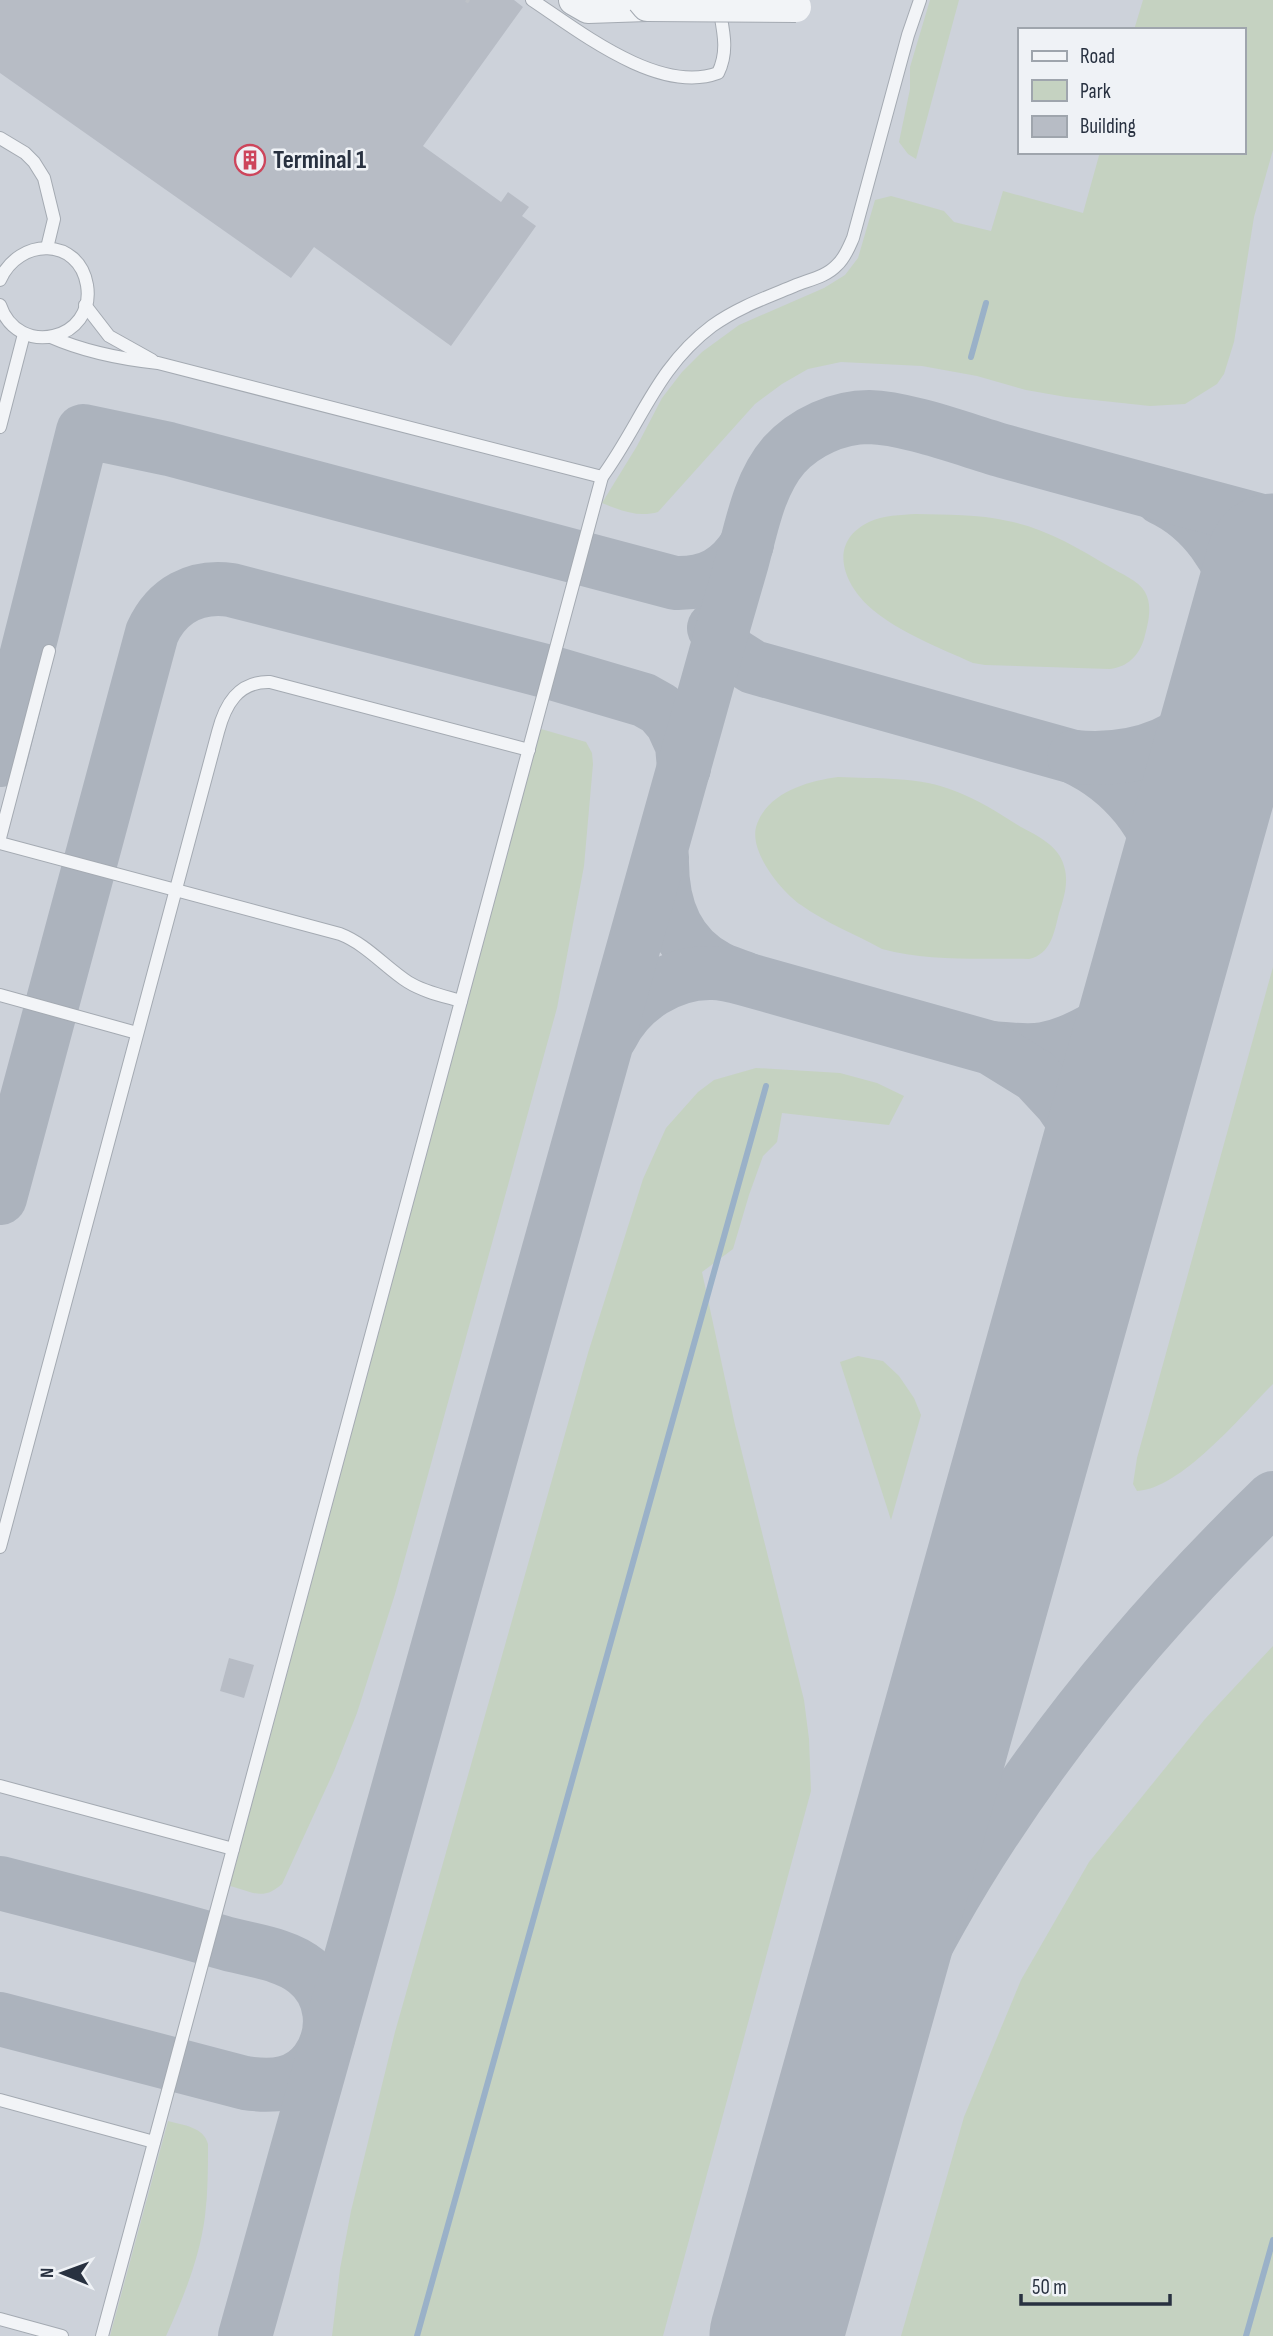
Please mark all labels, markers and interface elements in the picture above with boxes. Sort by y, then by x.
legend [1018,28,1245,154]
text: Road [1080,44,1115,69]
text: Park [1080,79,1111,104]
text: Building [1080,114,1136,139]
building icon: Terminal 1 [233,143,267,177]
place label: Terminal 1 [273,145,366,176]
north arrow [28,2238,98,2308]
scale bar [1021,2262,1170,2306]
text: N [36,2267,59,2278]
text: 50 m [1032,2275,1067,2300]

